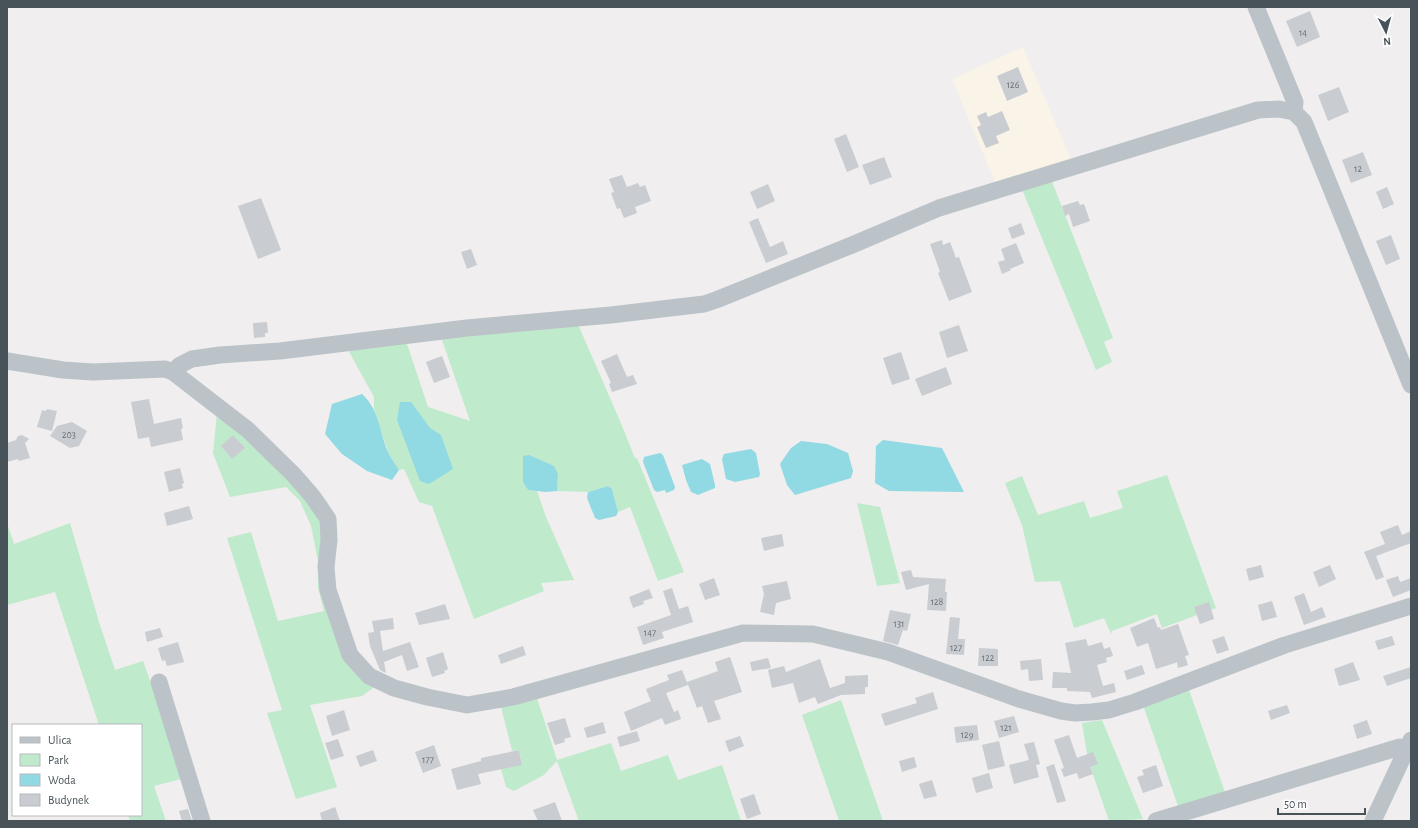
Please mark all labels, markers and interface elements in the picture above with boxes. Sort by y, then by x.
north arrow [1366,12,1406,52]
house number: 14 [1299,28,1307,38]
text: N [1383,36,1391,47]
house number: 126 [1007,80,1020,90]
house number: 12 [1354,164,1362,174]
house number: 203 [62,430,76,440]
house number: 128 [931,597,944,607]
house number: 131 [894,619,905,629]
house number: 147 [644,628,656,638]
house number: 127 [950,643,962,653]
house number: 122 [982,653,995,663]
house number: 121 [1000,723,1012,733]
legend [12,724,142,816]
house number: 129 [961,730,974,740]
text: Ulica [48,734,72,746]
text: Park [48,754,69,766]
house number: 177 [422,755,434,765]
text: Woda [48,774,76,786]
scale bar [1278,790,1365,816]
text: Budynek [48,794,90,807]
text: 50 m [1284,798,1307,810]

